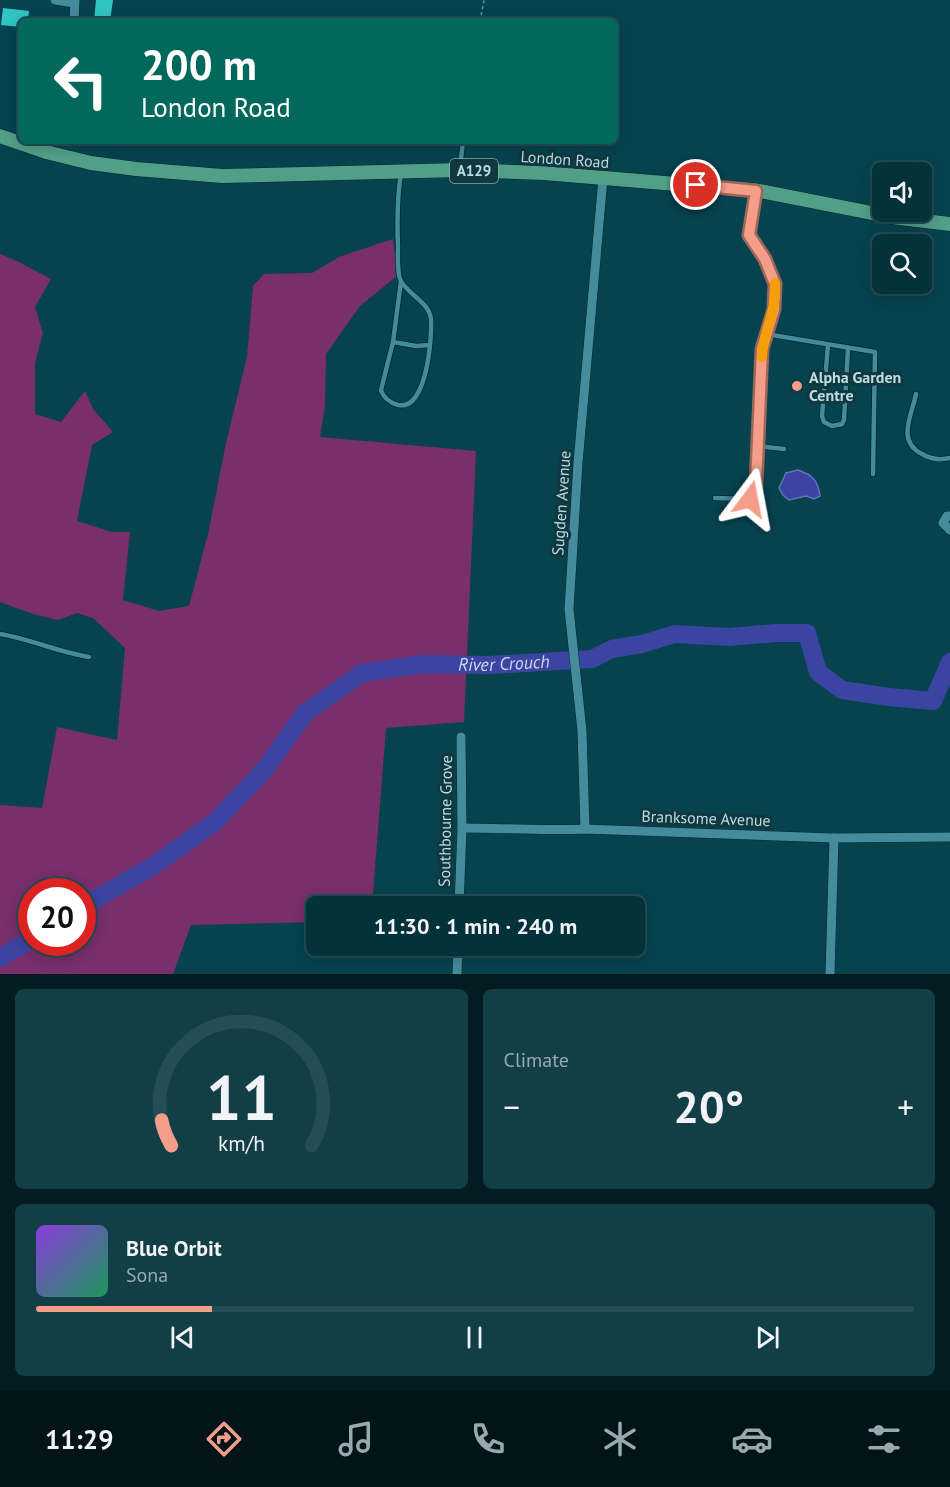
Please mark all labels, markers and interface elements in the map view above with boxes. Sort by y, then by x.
text: 200 m [141,37,257,92]
icon: left [42,42,120,120]
text: London Road [141,90,291,124]
street label: London Road [520,146,610,172]
road number: A129 [450,159,498,183]
pin [670,159,721,210]
map controls [872,162,932,294]
button: sound [872,162,932,222]
icon: arrive [679,168,712,201]
button: search [872,234,932,294]
place label: Alpha Garden Centre [809,367,901,405]
marker: Alpha Garden Centre [790,379,804,393]
street label: Sugden Avenue [547,450,575,556]
position arrow [718,467,782,531]
water label: River Crouch [458,649,550,676]
street label: Southbourne Grove [434,755,456,887]
street label: Branksome Avenue [641,806,771,830]
speed limit sign: 20 [18,878,96,956]
text: 11:30 · 1 min · 240 m [374,912,577,940]
text: Climate [504,1047,569,1073]
text: 11 [206,1056,277,1137]
text: 20° [673,1077,744,1135]
text: − [504,1085,520,1128]
text: + [897,1085,914,1128]
text: km/h [218,1129,265,1157]
text: Blue Orbit [126,1234,222,1262]
text: Sona [126,1262,168,1288]
icon: previous [166,1321,199,1354]
icon: pause [458,1321,491,1354]
icon: next [751,1321,784,1354]
icon: directions [203,1418,245,1460]
icon: music [335,1418,377,1460]
icon: phone [467,1418,509,1460]
icon: climate [599,1418,641,1460]
icon: car [731,1418,773,1460]
icon: filters [863,1418,905,1460]
text: 11:29 [45,1422,113,1456]

